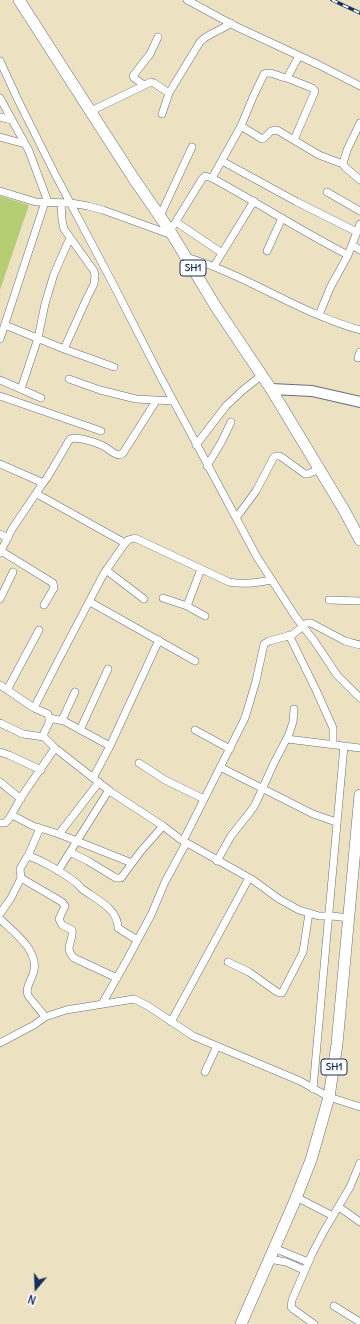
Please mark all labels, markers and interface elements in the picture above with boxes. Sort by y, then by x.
road number: SH1 [180,260,206,276]
road number: SH1 [321,1059,347,1075]
north arrow [16,1268,56,1308]
text: N [26,1291,38,1307]

